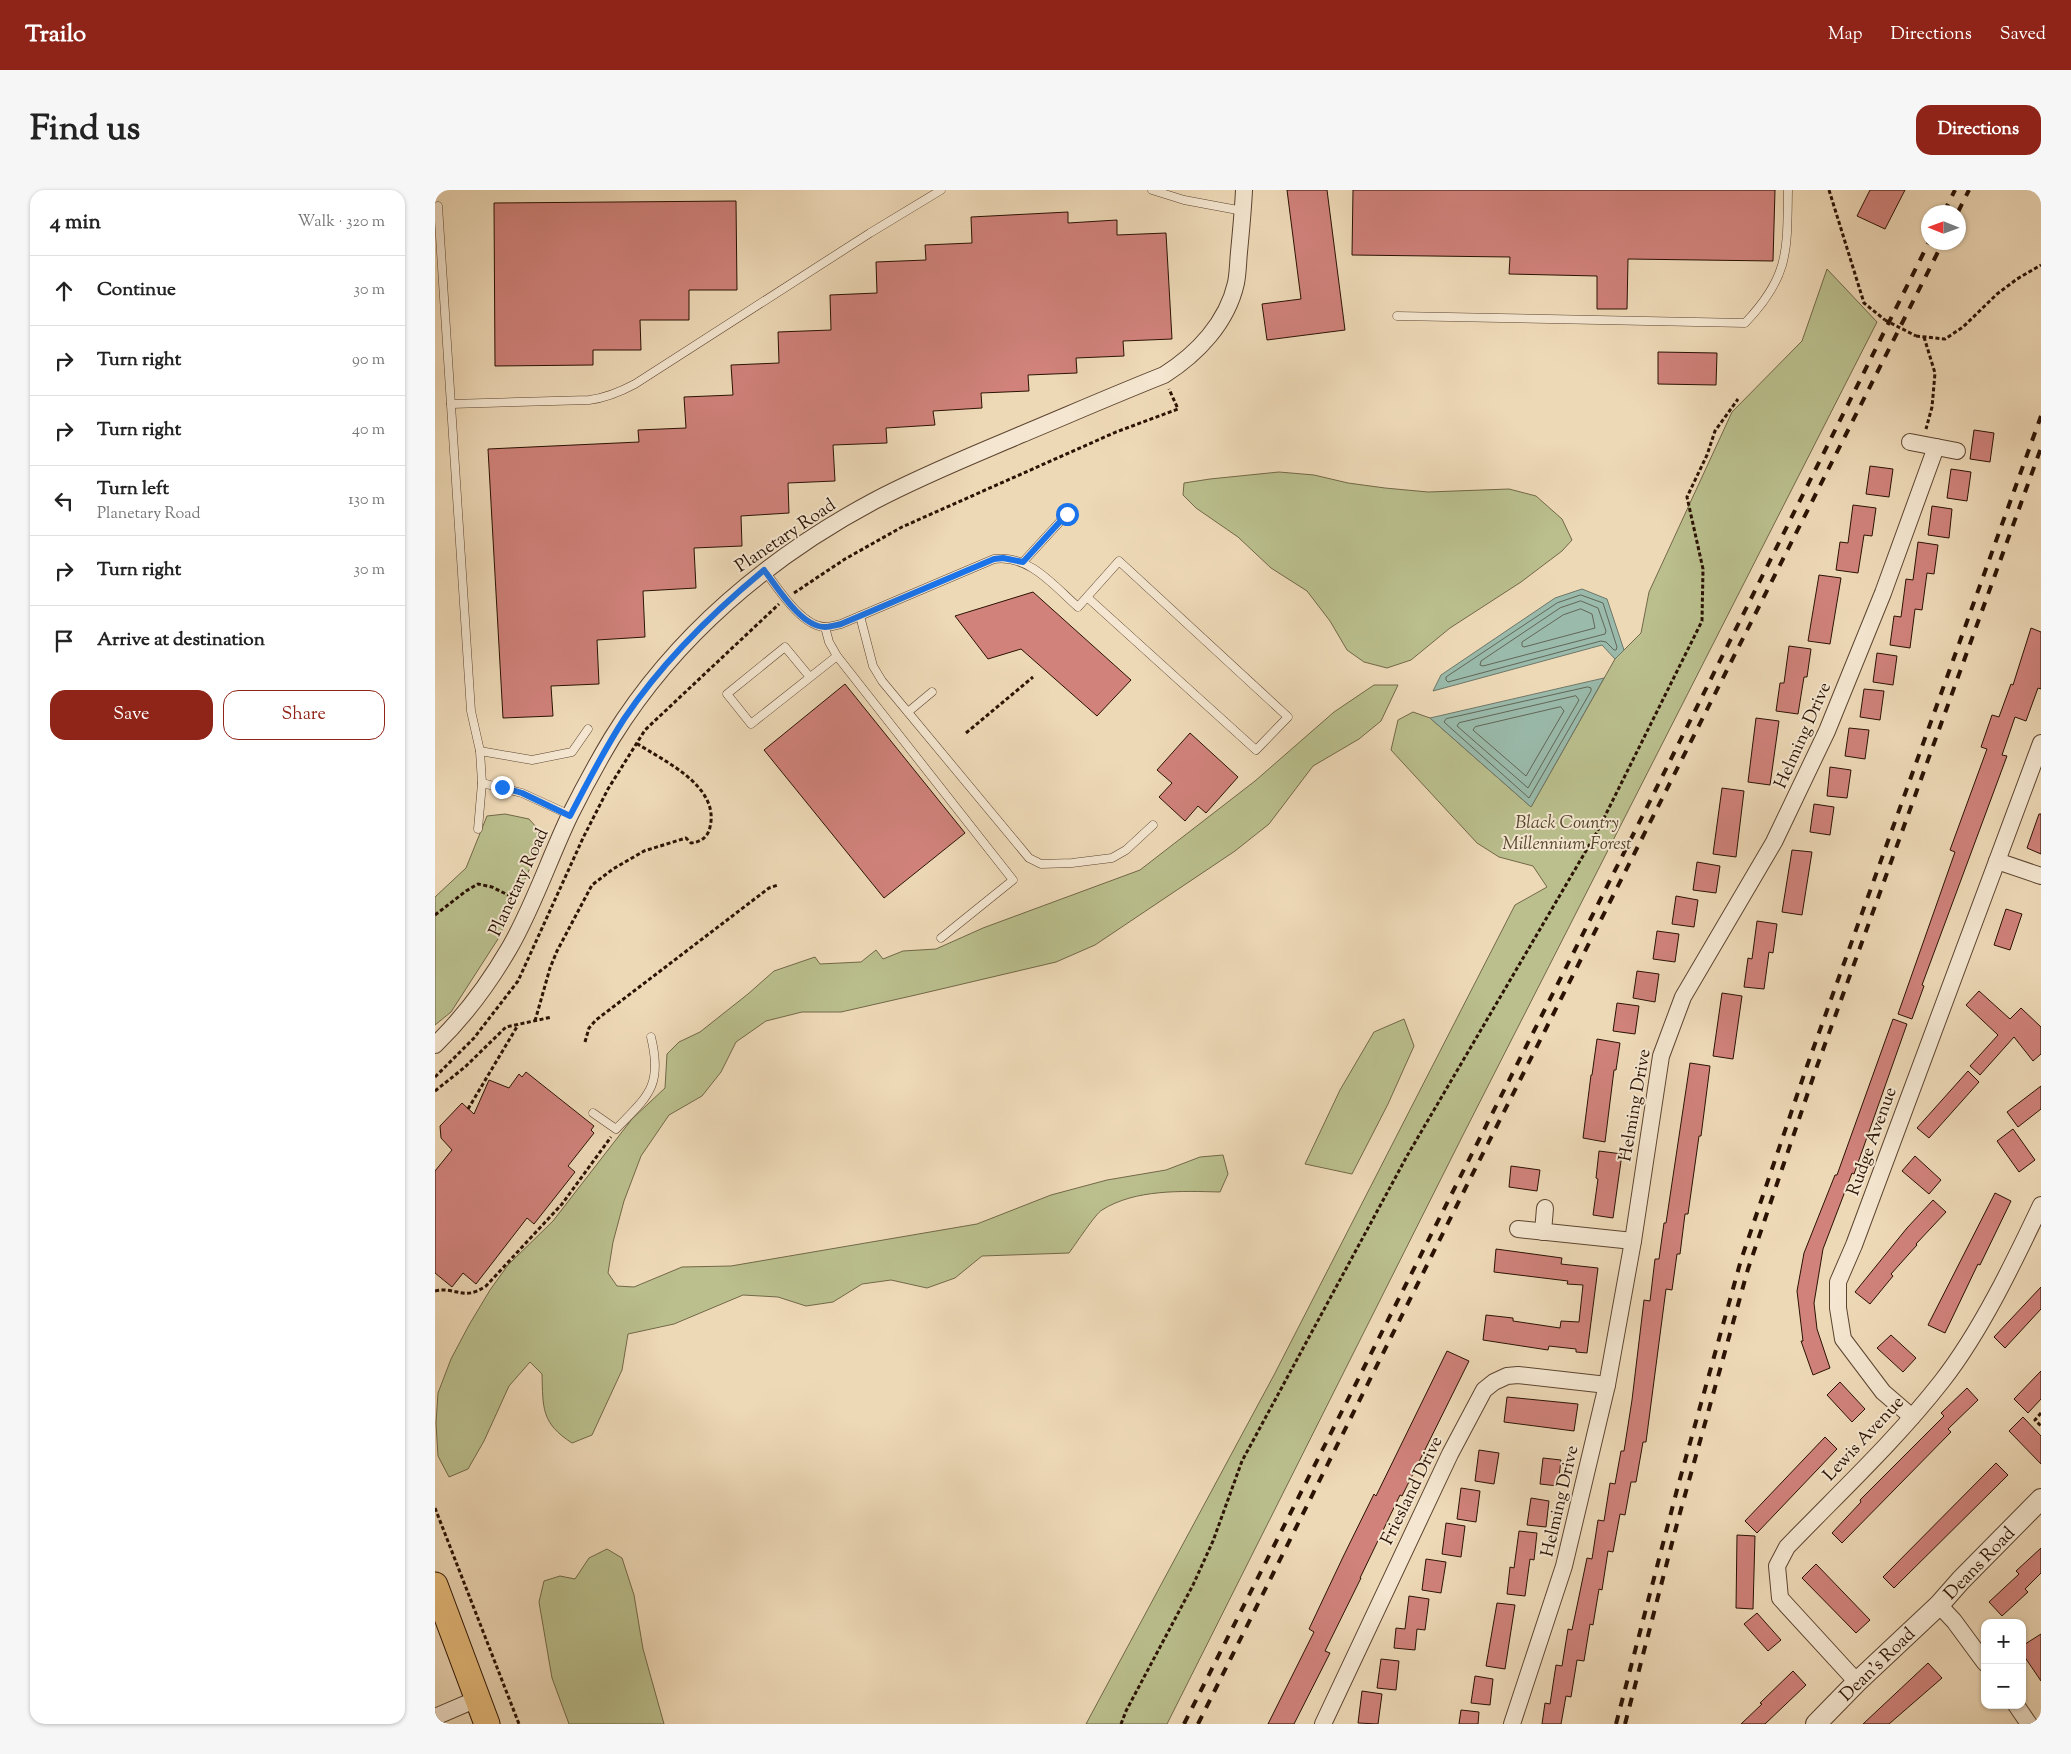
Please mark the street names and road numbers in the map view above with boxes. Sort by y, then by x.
street label: Planetary Road [731,493,842,580]
street label: Helming Drive [1769,678,1839,793]
street label: Planetary Road [483,825,556,941]
street label: Helming Drive [1613,1047,1659,1164]
street label: Rudge Avenue [1841,1084,1905,1200]
street label: Lewis Avenue [1818,1391,1911,1488]
street label: Friesland Drive [1375,1432,1450,1550]
street label: Helming Drive [1535,1443,1586,1560]
street label: Deans Road [1939,1522,2022,1607]
street label: Dean's Road [1835,1623,1922,1708]

